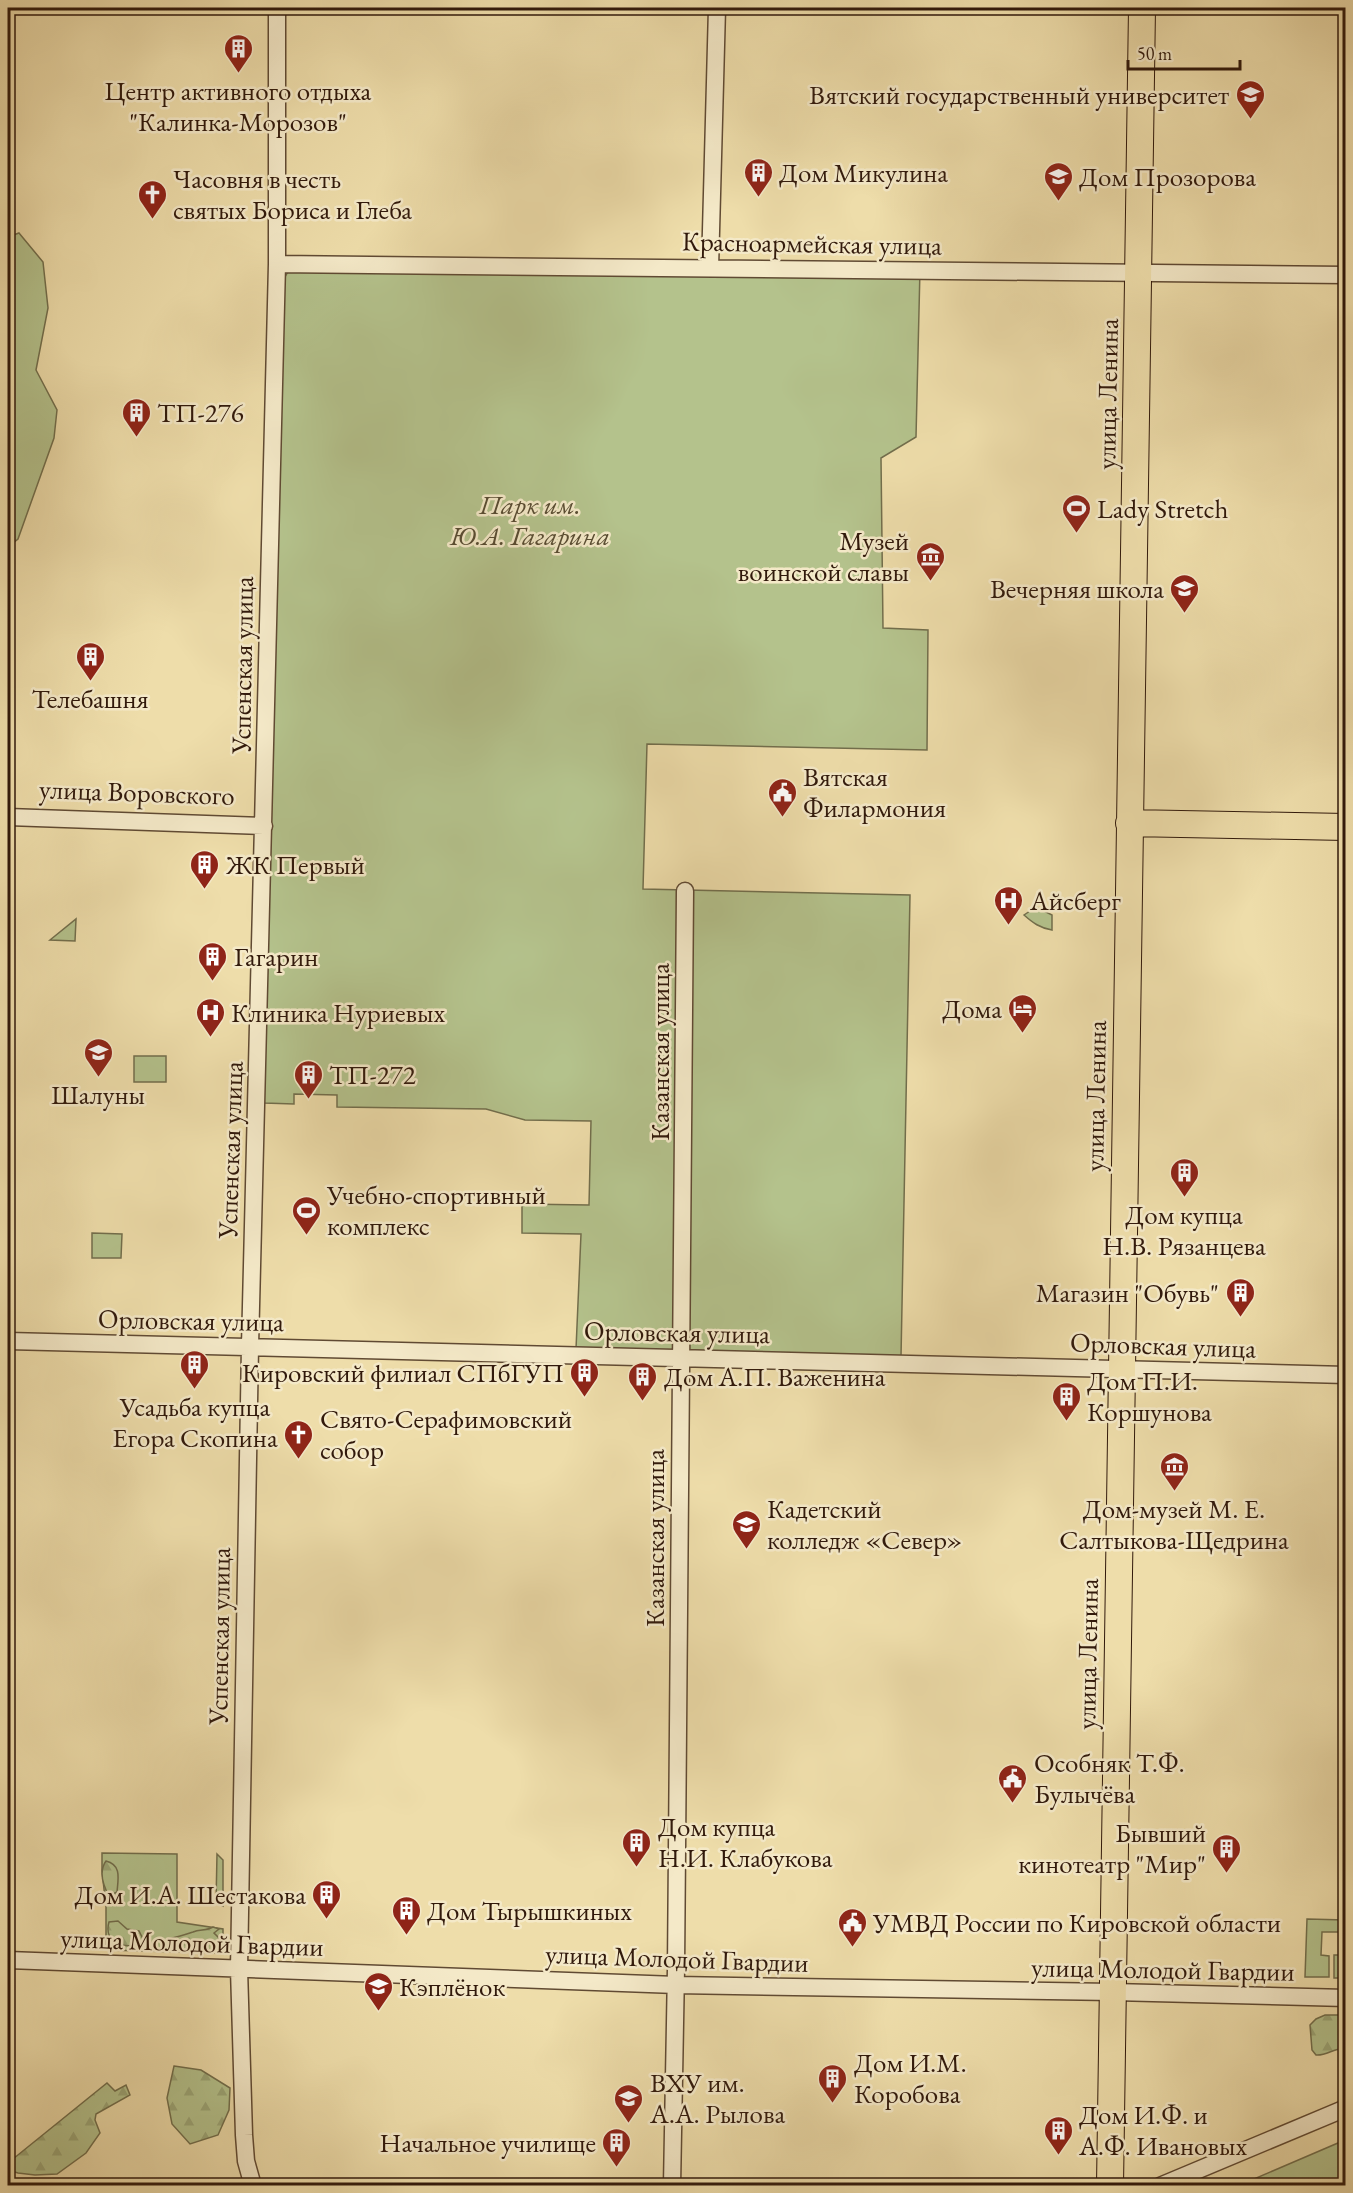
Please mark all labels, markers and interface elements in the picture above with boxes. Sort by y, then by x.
building icon: Центр активного отдыха "Калинка-Морозов" [222,32,254,74]
scale bar [1128,33,1240,71]
text: 50 m [1137,42,1172,65]
place label: Центр активного отдыха "Калинка-Морозов" [105,73,372,139]
place label: Вятский государственный университет [809,77,1229,112]
school or university icon: Вятский государственный университет [1234,78,1266,120]
place label: Дом Микулина [779,155,948,190]
building icon: Дом Микулина [742,156,774,198]
place label: Дом Прозорова [1079,159,1256,194]
school or university icon: Дом Прозорова [1042,160,1074,202]
place label: Часовня в честь святых Бориса и Глеба [173,161,412,227]
church icon: Часовня в честь святых Бориса и Глеба [136,178,168,220]
street label: Красноармейская улица [682,223,943,263]
street label: улица Ленина [1088,318,1126,470]
place label: ТП-276 [157,395,244,430]
building icon: ТП-276 [120,396,152,438]
park label: Парк им. Ю.А. Гагарина [449,487,610,553]
place label: Lady Stretch [1097,491,1228,526]
sports icon: Lady Stretch [1060,492,1092,534]
place label: Музей воинской славы [738,523,909,589]
museum icon: Музей воинской славы [914,540,946,582]
place label: Вечерняя школа [990,571,1164,606]
school or university icon: Вечерняя школа [1169,572,1201,614]
street label: Успенская улица [223,576,261,755]
building icon: Телебашня [74,640,106,682]
place label: Телебашня [31,681,149,716]
place label: Вятская Филармония [803,759,946,825]
street label: улица Воровского [39,771,235,813]
public building icon: Вятская Филармония [766,776,798,818]
place label: ЖК Первый [225,847,365,882]
building icon: ЖК Первый [189,848,221,890]
place label: Айсберг [1029,883,1121,918]
hospital icon: Айсберг [993,884,1025,926]
place label: Гагарин [234,939,318,974]
building icon: Гагарин [197,940,229,982]
street label: Казанская улица [642,963,677,1141]
place label: Дома [942,991,1002,1026]
hotel icon: Дома [1007,992,1039,1034]
place label: Клиника Нуриевых [231,995,446,1030]
hospital icon: Клиника Нуриевых [194,996,226,1038]
street label: улица Ленина [1076,1020,1114,1172]
school or university icon: Шалуны [82,1036,114,1078]
place label: ТП-272 [329,1057,416,1092]
building icon: ТП-272 [292,1058,324,1100]
street label: Успенская улица [209,1060,251,1240]
place label: Шалуны [51,1077,145,1112]
building icon: Дом купца Н.В. Рязанцева [1168,1156,1200,1198]
place label: Учебно-спортивный комплекс [326,1177,546,1243]
sports icon: Учебно-спортивный комплекс [290,1194,322,1236]
place label: Дом купца Н.В. Рязанцева [1102,1197,1266,1263]
place label: Магазин "Обувь" [1036,1275,1219,1310]
building icon: Магазин "Обувь" [1224,1276,1256,1318]
street label: Орловская улица [98,1301,285,1339]
street label: Орловская улица [584,1313,771,1351]
street label: Орловская улица [1069,1324,1257,1366]
building icon: Усадьба купца Егора Скопина [179,1348,211,1390]
place label: Кировский филиал СПбГУП [242,1355,564,1390]
building icon: Кировский филиал СПбГУП [569,1356,601,1398]
place label: Дом А.П. Важенина [664,1359,886,1394]
building icon: Дом А.П. Важенина [627,1360,659,1402]
place label: Дом П.И. Коршунова [1087,1363,1212,1429]
building icon: Дом П.И. Коршунова [1050,1380,1082,1422]
place label: Усадьба купца Егора Скопина [112,1389,278,1455]
place label: Свято-Серафимовский собор [320,1401,572,1467]
church icon: Свято-Серафимовский собор [283,1418,315,1460]
street label: Казанская улица [637,1449,672,1627]
museum icon: Дом-музей М. Е. Салтыкова-Щедрина [1158,1450,1190,1492]
place label: Кадетский колледж «Север» [767,1491,962,1557]
place label: Дом-музей М. Е. Салтыкова-Щедрина [1059,1491,1289,1557]
school or university icon: Кадетский колледж «Север» [730,1508,762,1550]
street label: Успенская улица [200,1547,238,1726]
street label: улица Ленина [1068,1578,1106,1730]
place label: Особняк Т.Ф. Булычёва [1034,1745,1185,1811]
public building icon: Особняк Т.Ф. Булычёва [997,1762,1029,1804]
place label: Дом купца Н.И. Клабукова [658,1809,833,1875]
place label: Бывший кинотеатр "Мир" [1018,1815,1206,1881]
building icon: Дом купца Н.И. Клабукова [621,1826,653,1868]
building icon: Бывший кинотеатр "Мир" [1211,1832,1243,1874]
place label: Дом И.А. Шестакова [74,1877,306,1912]
building icon: Дом И.А. Шестакова [311,1878,343,1920]
place label: Дом Тырышкиных [427,1893,632,1928]
building icon: Дом Тырышкиных [390,1894,422,1936]
place label: УМВД России по Кировской области [872,1905,1281,1940]
public building icon: УМВД России по Кировской области [836,1906,868,1948]
street label: улица Молодой Гвардии [60,1920,324,1964]
street label: улица Молодой Гвардии [545,1936,809,1980]
street label: улица Молодой Гвардии [1031,1949,1295,1989]
place label: Кэплёнок [399,1969,505,2004]
school or university icon: Кэплёнок [362,1970,394,2012]
place label: Дом И.М. Коробова [854,2045,967,2111]
building icon: Дом И.М. Коробова [817,2062,849,2104]
place label: ВХУ им. А.А. Рылова [649,2065,785,2131]
school or university icon: ВХУ им. А.А. Рылова [613,2082,645,2124]
place label: Дом И.Ф. и А.Ф. Ивановых [1078,2097,1247,2163]
building icon: Дом И.Ф. и А.Ф. Ивановых [1042,2114,1074,2156]
place label: Начальное училище [380,2125,596,2160]
building icon: Начальное училище [601,2126,633,2168]

